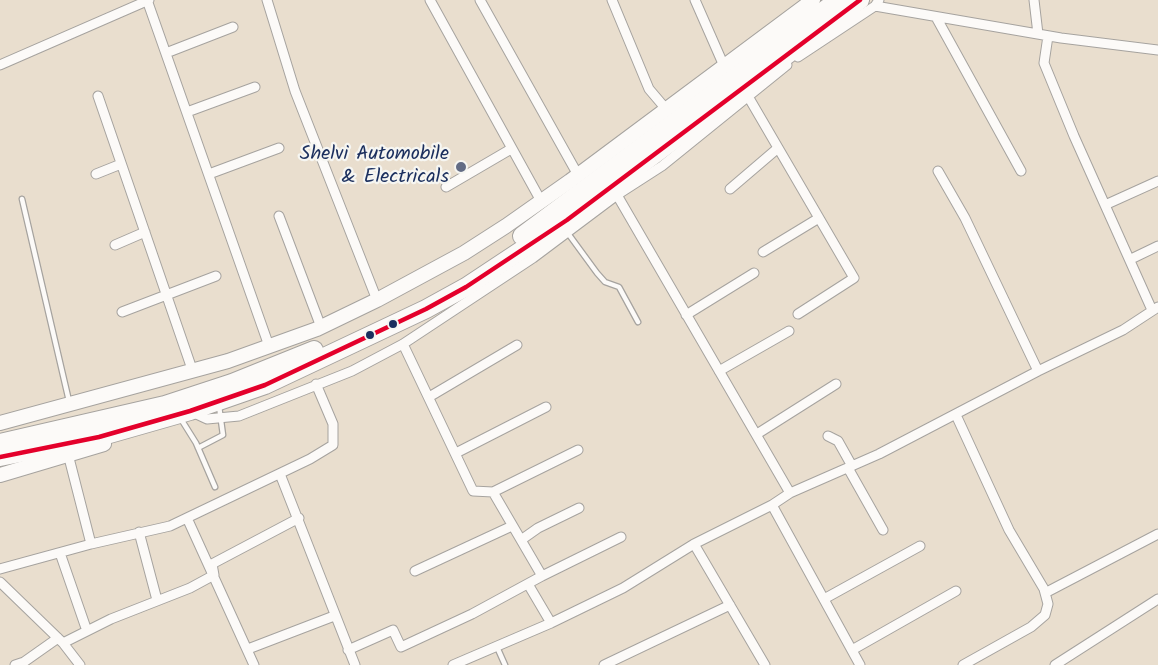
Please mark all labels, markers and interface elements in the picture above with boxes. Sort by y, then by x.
place label: Shelvi Automobile & Electricals [300,144,449,191]
marker: Shelvi Automobile & Electricals [454,160,468,174]
unlabelled marker [387,318,399,330]
unlabelled marker [364,329,376,341]

